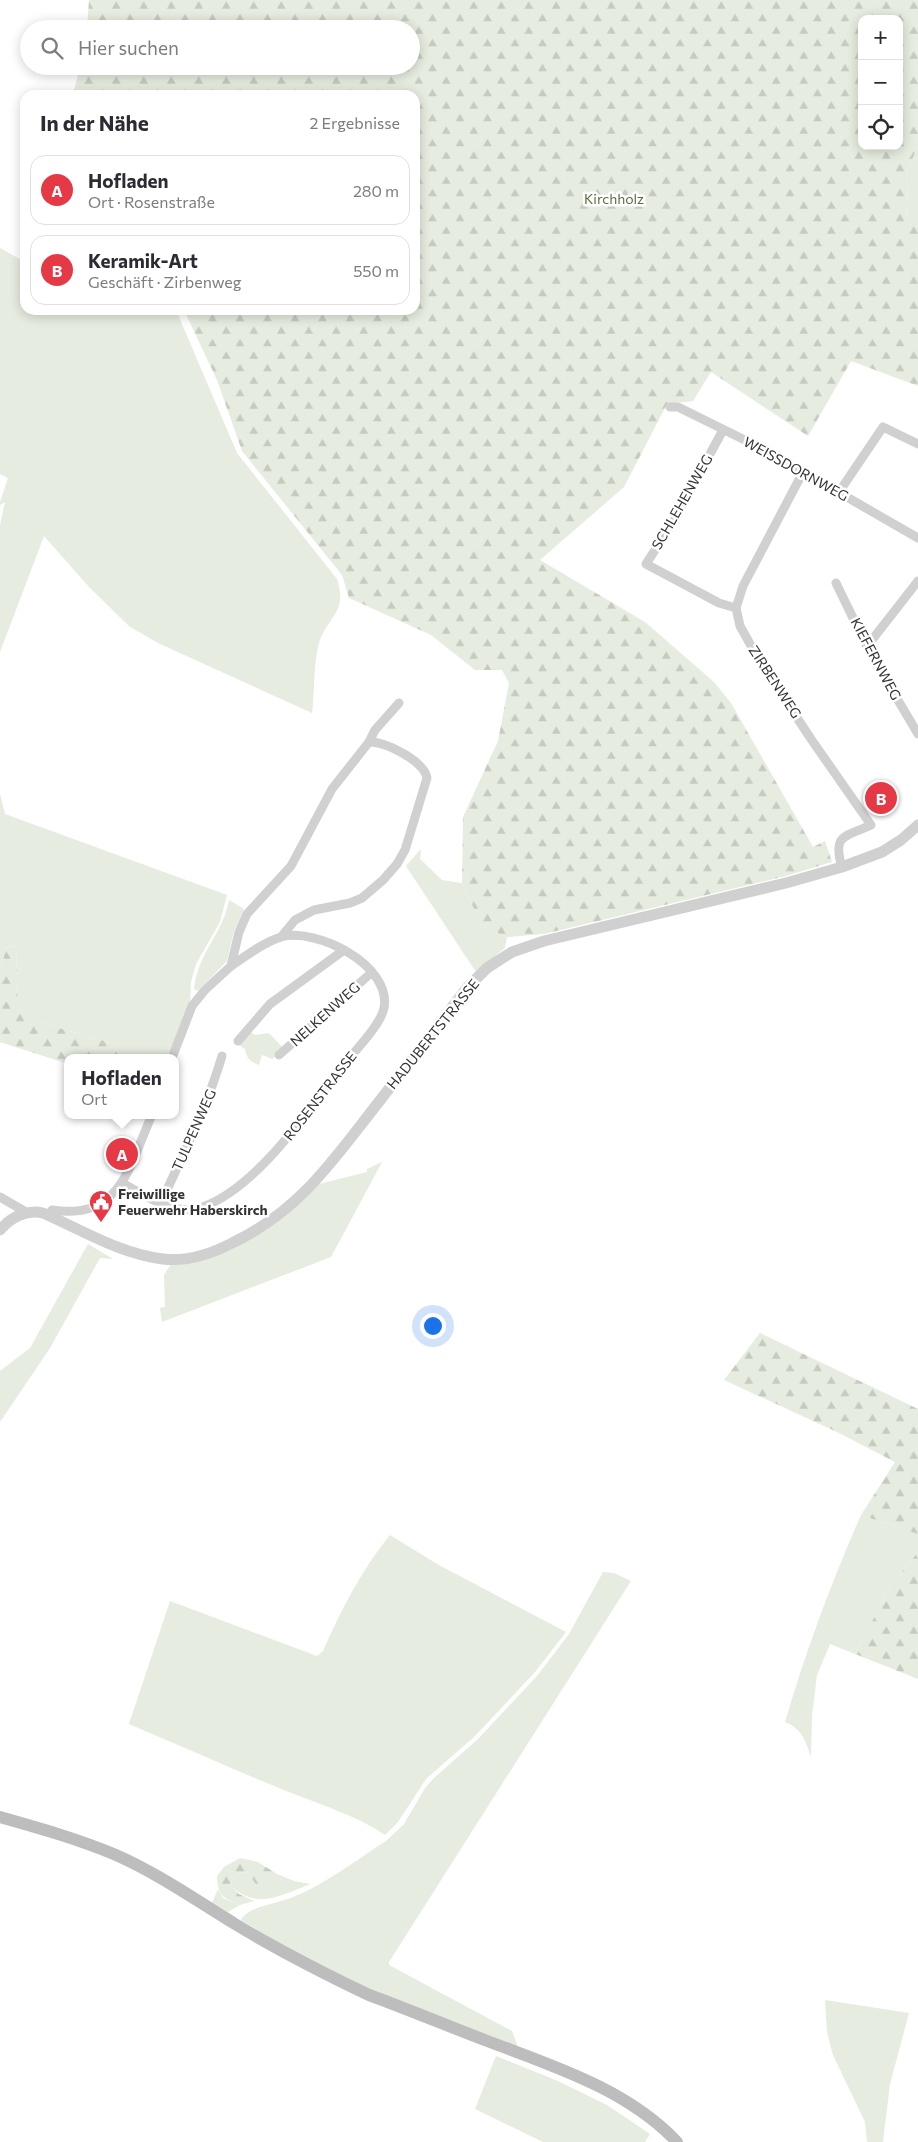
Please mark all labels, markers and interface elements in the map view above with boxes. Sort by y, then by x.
map controls [858,15,903,150]
button: + [858,15,903,60]
search box [20,20,420,75]
icon: search [38,34,66,62]
text: Hier suchen [78,36,179,59]
button: − [858,60,903,105]
button: locate [858,105,903,150]
text: In der Nähe [40,110,149,135]
text: 2 Ergebnisse [310,113,400,132]
text: Hofladen [88,169,169,192]
text: A [51,181,63,200]
text: 280 m [353,181,399,200]
park label: Kirchholz [584,190,644,207]
text: Ort · Rosenstraße [88,192,215,211]
text: Keramik-Art [88,249,198,272]
text: B [52,261,62,280]
text: 550 m [353,261,399,280]
text: Geschäft · Zirbenweg [88,272,241,291]
street label: WEISSDORNWEG [741,433,852,504]
street label: SCHLEHENWEG [647,451,716,552]
street label: KIEFERNWEG [848,615,905,703]
street label: ZIRBENWEG [746,642,805,721]
pin: B [865,779,897,817]
street label: HADUBERTSTRASSE [383,975,482,1092]
street label: NELKENWEG [286,978,363,1049]
street label: ROSENSTRASSE [280,1048,360,1144]
popup [64,1054,179,1119]
text: Hofladen [81,1066,162,1089]
street label: TULPENWEG [168,1086,219,1173]
text: Ort [81,1089,107,1108]
pin: A [106,1135,138,1173]
place label: Freiwillige Feuerwehr Haberskirch [118,1185,268,1218]
public building icon: Freiwillige Feuerwehr Haberskirch [88,1189,114,1223]
your location [420,1313,446,1339]

